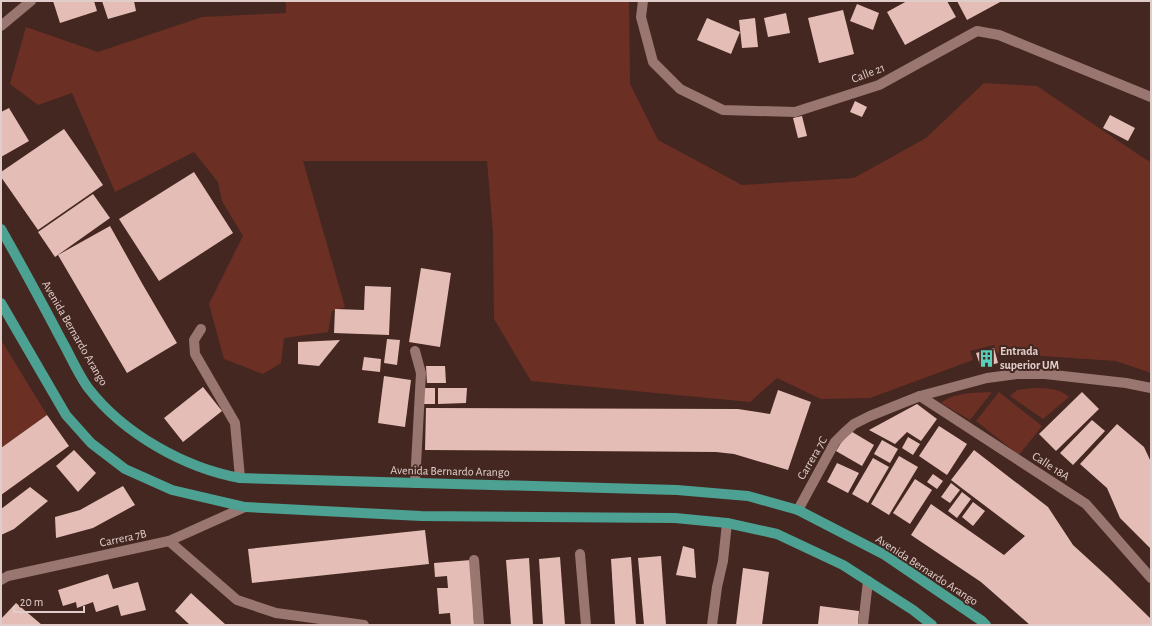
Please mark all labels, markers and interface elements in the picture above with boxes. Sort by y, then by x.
street label: Calle 21 [850,61,886,85]
street label: Avenida Bernardo Arango [40,278,110,388]
place label: Entrada superior UM [1000,345,1059,371]
building icon: Entrada superior UM [977,348,997,368]
street label: Carrera 7C [795,434,829,482]
street label: Calle 18A [1030,450,1072,482]
street label: Avenida Bernardo Arango [390,464,510,478]
street label: Carrera 7B [98,527,148,549]
street label: Avenida Bernardo Arango [874,533,980,608]
scale bar [14,588,84,614]
text: 20 m [20,596,43,608]

